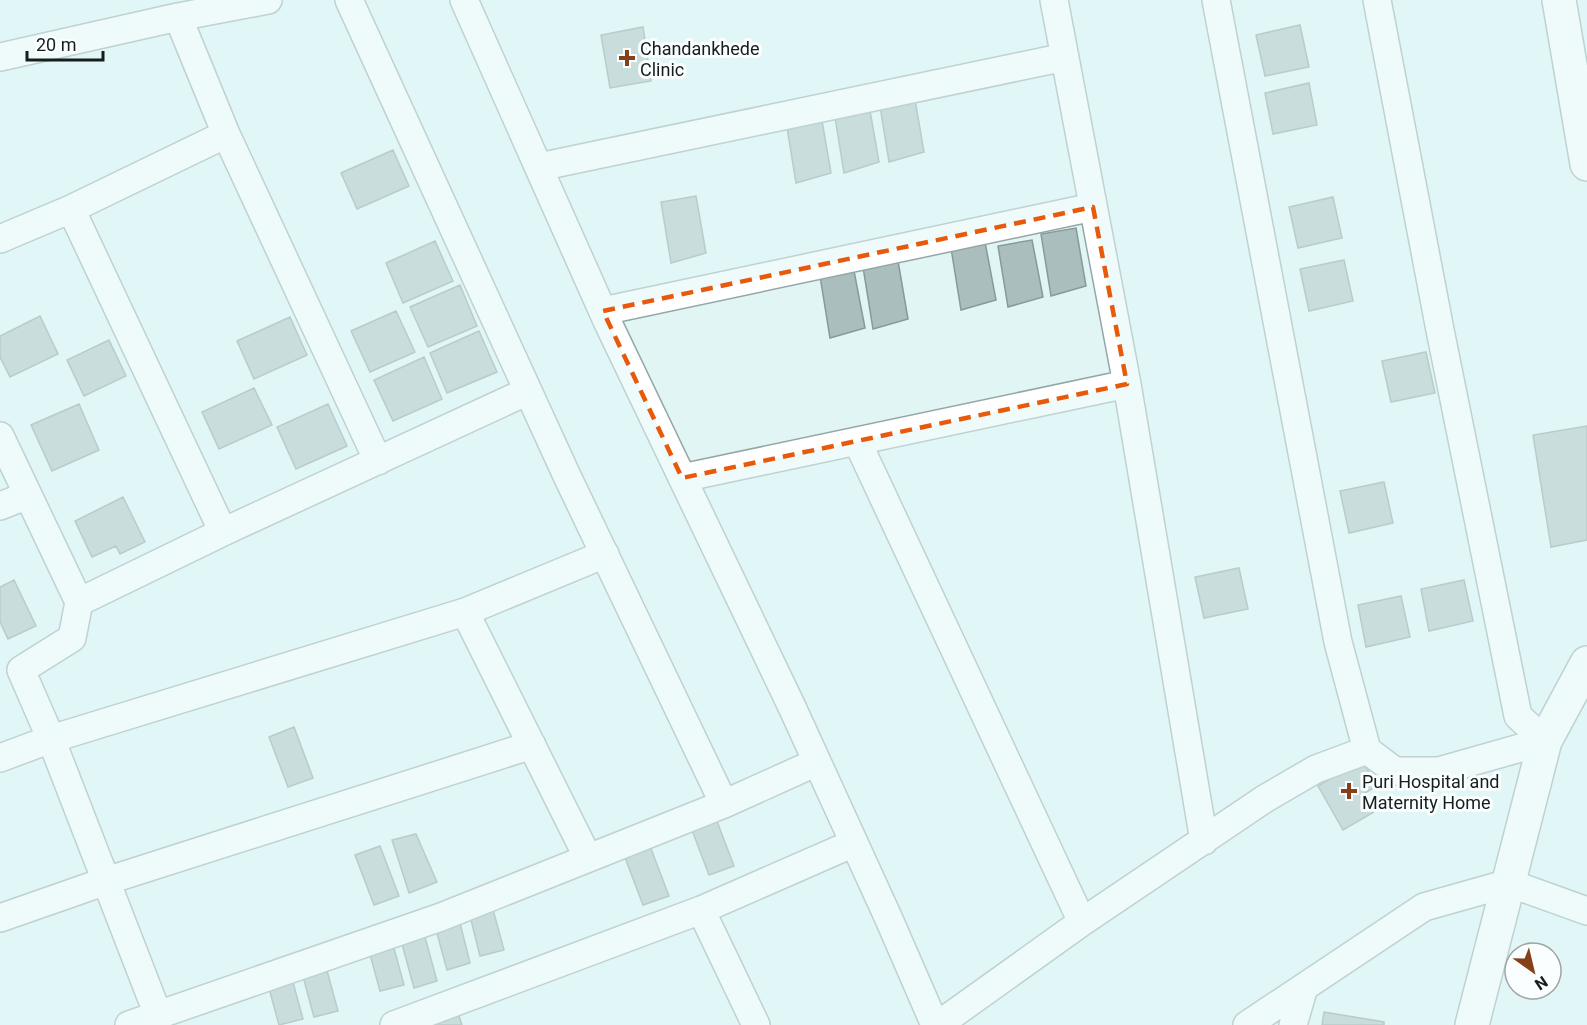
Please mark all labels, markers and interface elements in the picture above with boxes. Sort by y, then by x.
scale bar [27,24,104,62]
text: 20 m [36,34,76,55]
place label: Chandankhede Clinic [640,38,760,80]
marker: Chandankhede Clinic [618,49,636,67]
place label: Puri Hospital and Maternity Home [1362,771,1500,813]
marker: Puri Hospital and Maternity Home [1340,782,1358,800]
north arrow [1503,941,1563,1001]
text: N [1531,972,1551,994]

